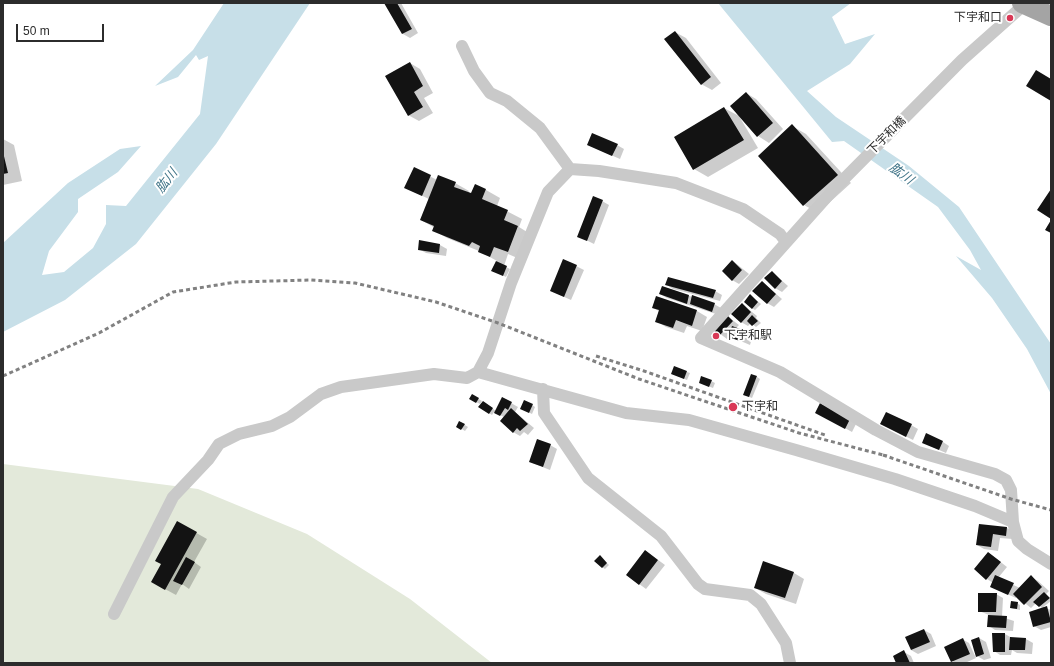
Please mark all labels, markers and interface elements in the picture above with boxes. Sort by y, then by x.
place label: 下宇和口 [954,11,1002,25]
marker: 下宇和口 [1005,13,1015,23]
scale bar [18,16,106,42]
text: 50 m [23,24,50,38]
street label: 下宇和橋 [865,114,909,158]
water label: 肱川 [886,160,916,188]
water label: 肱川 [153,166,181,196]
place label: 下宇和駅 [724,329,772,343]
marker: 下宇和駅 [711,331,721,341]
place label: 下宇和 [742,400,778,414]
marker: 下宇和 [727,401,739,413]

